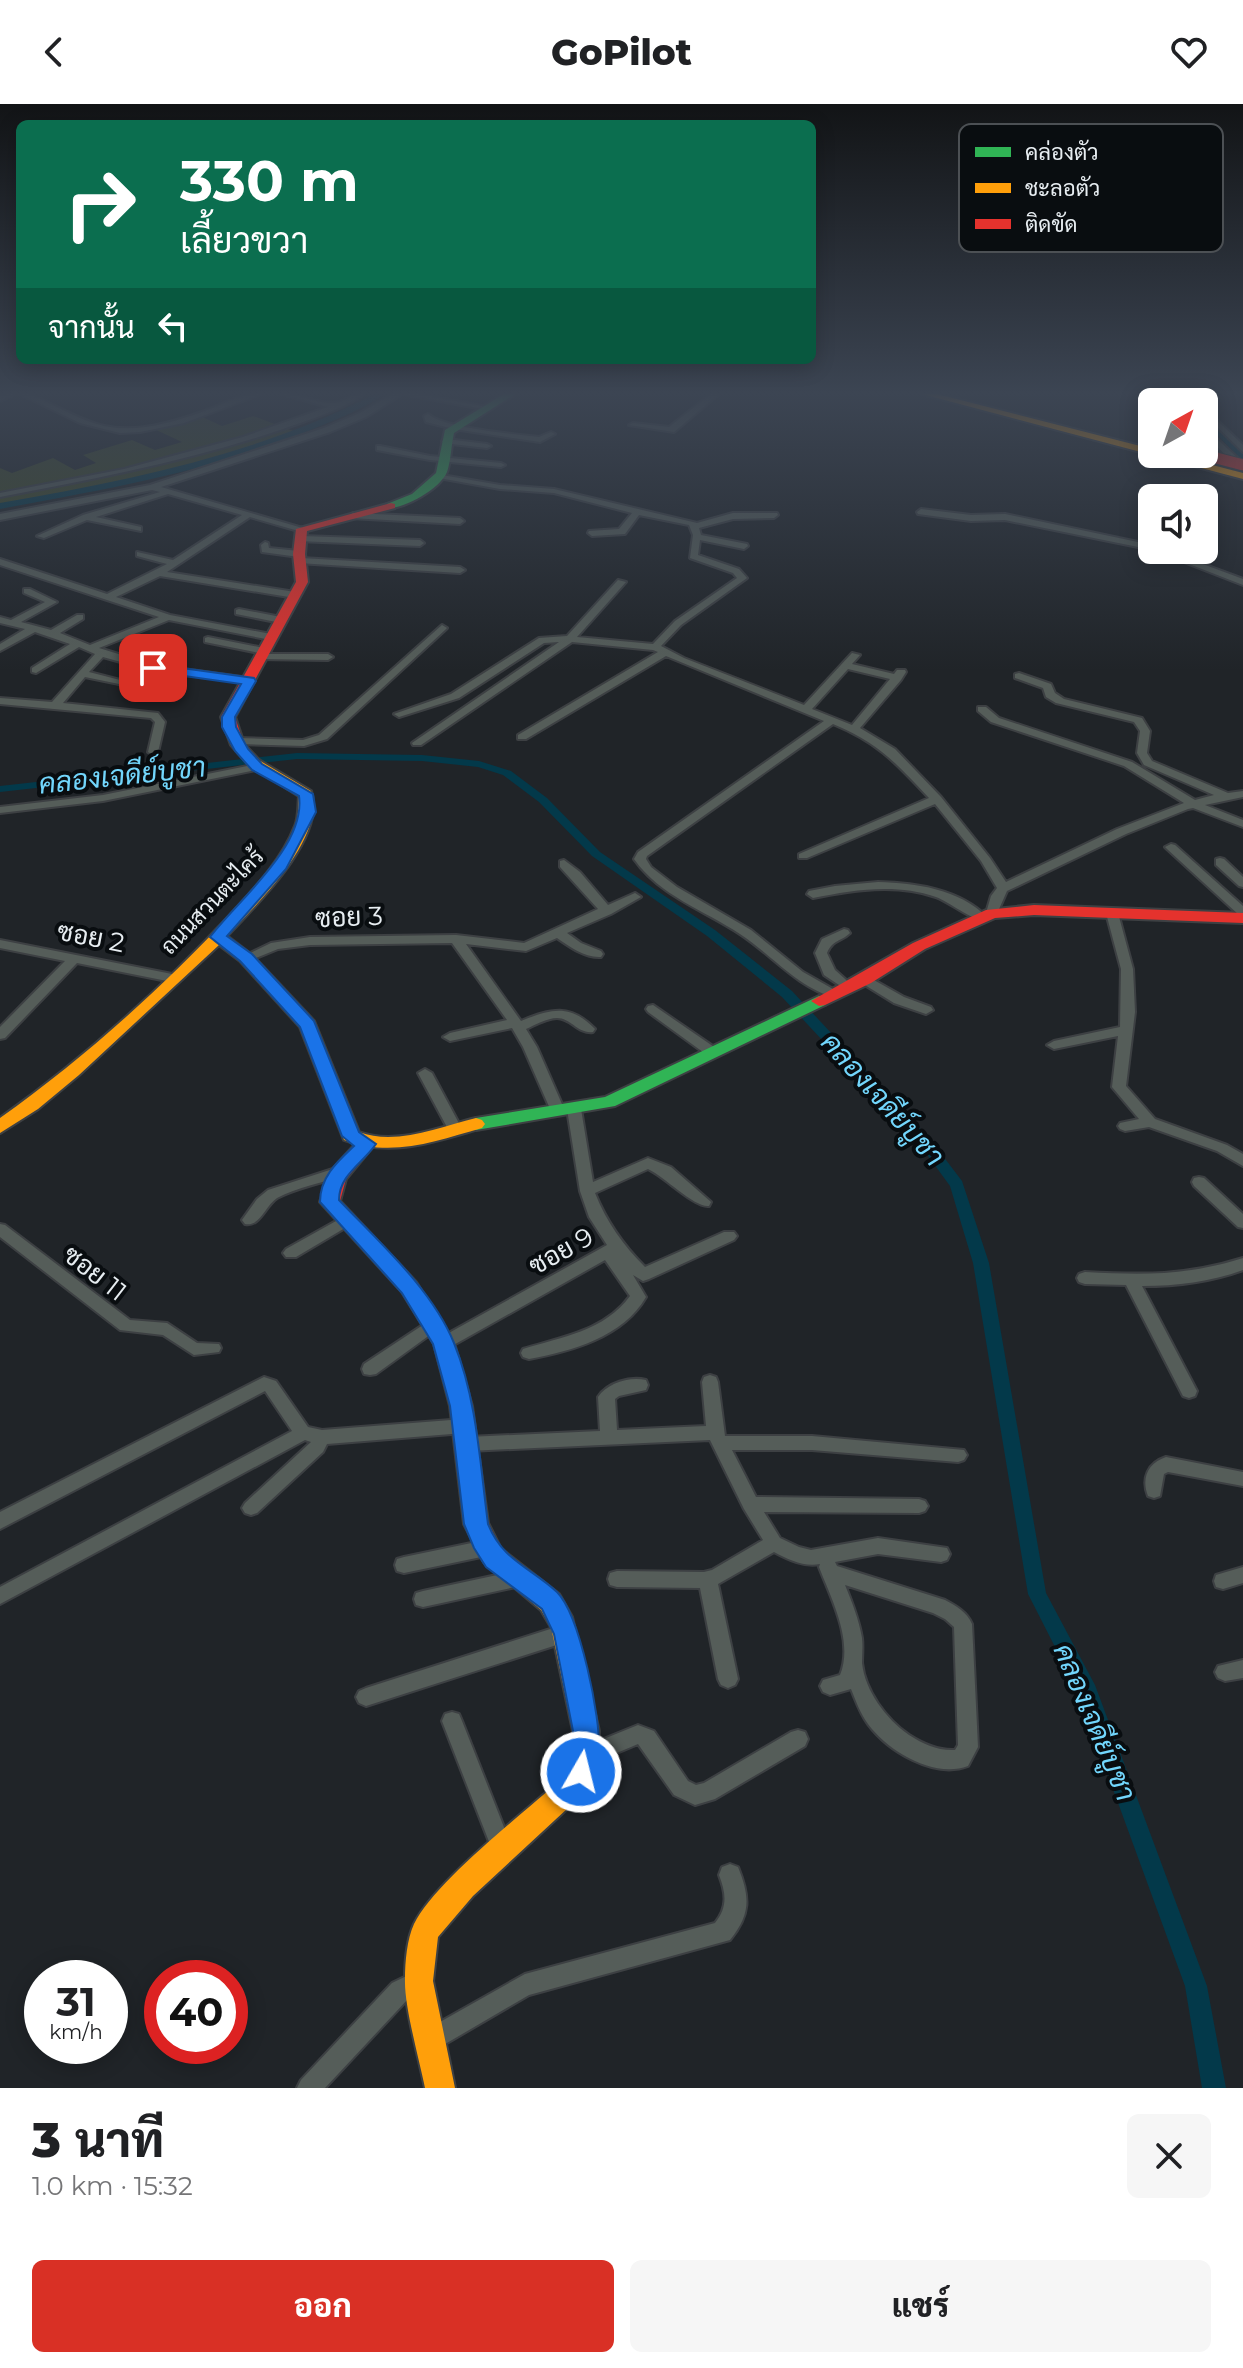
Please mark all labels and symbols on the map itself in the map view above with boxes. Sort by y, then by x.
legend [959,124,1223,252]
text: คล่องตัว [1025,139,1099,166]
text: ชะลอตัว [1025,175,1100,202]
text: ติดขัด [1025,211,1077,238]
north arrow [1138,388,1218,468]
pin [119,634,187,702]
water label: คลองเจดีย์บูชา [37,747,207,804]
street label: ถนนสวนตะไคร้ [155,841,270,960]
street label: ซอย 3 [315,900,383,934]
street label: ซอย 2 [55,915,127,959]
water label: คลองเจดีย์บูชา [812,1024,953,1175]
street label: ซอย 9 [523,1220,599,1282]
street label: ซอย 11 [57,1238,133,1308]
water label: คลองเจดีย์บูชา [1044,1637,1145,1807]
position arrow [539,1730,623,1814]
speed limit sign: 40 [144,1960,248,2064]

